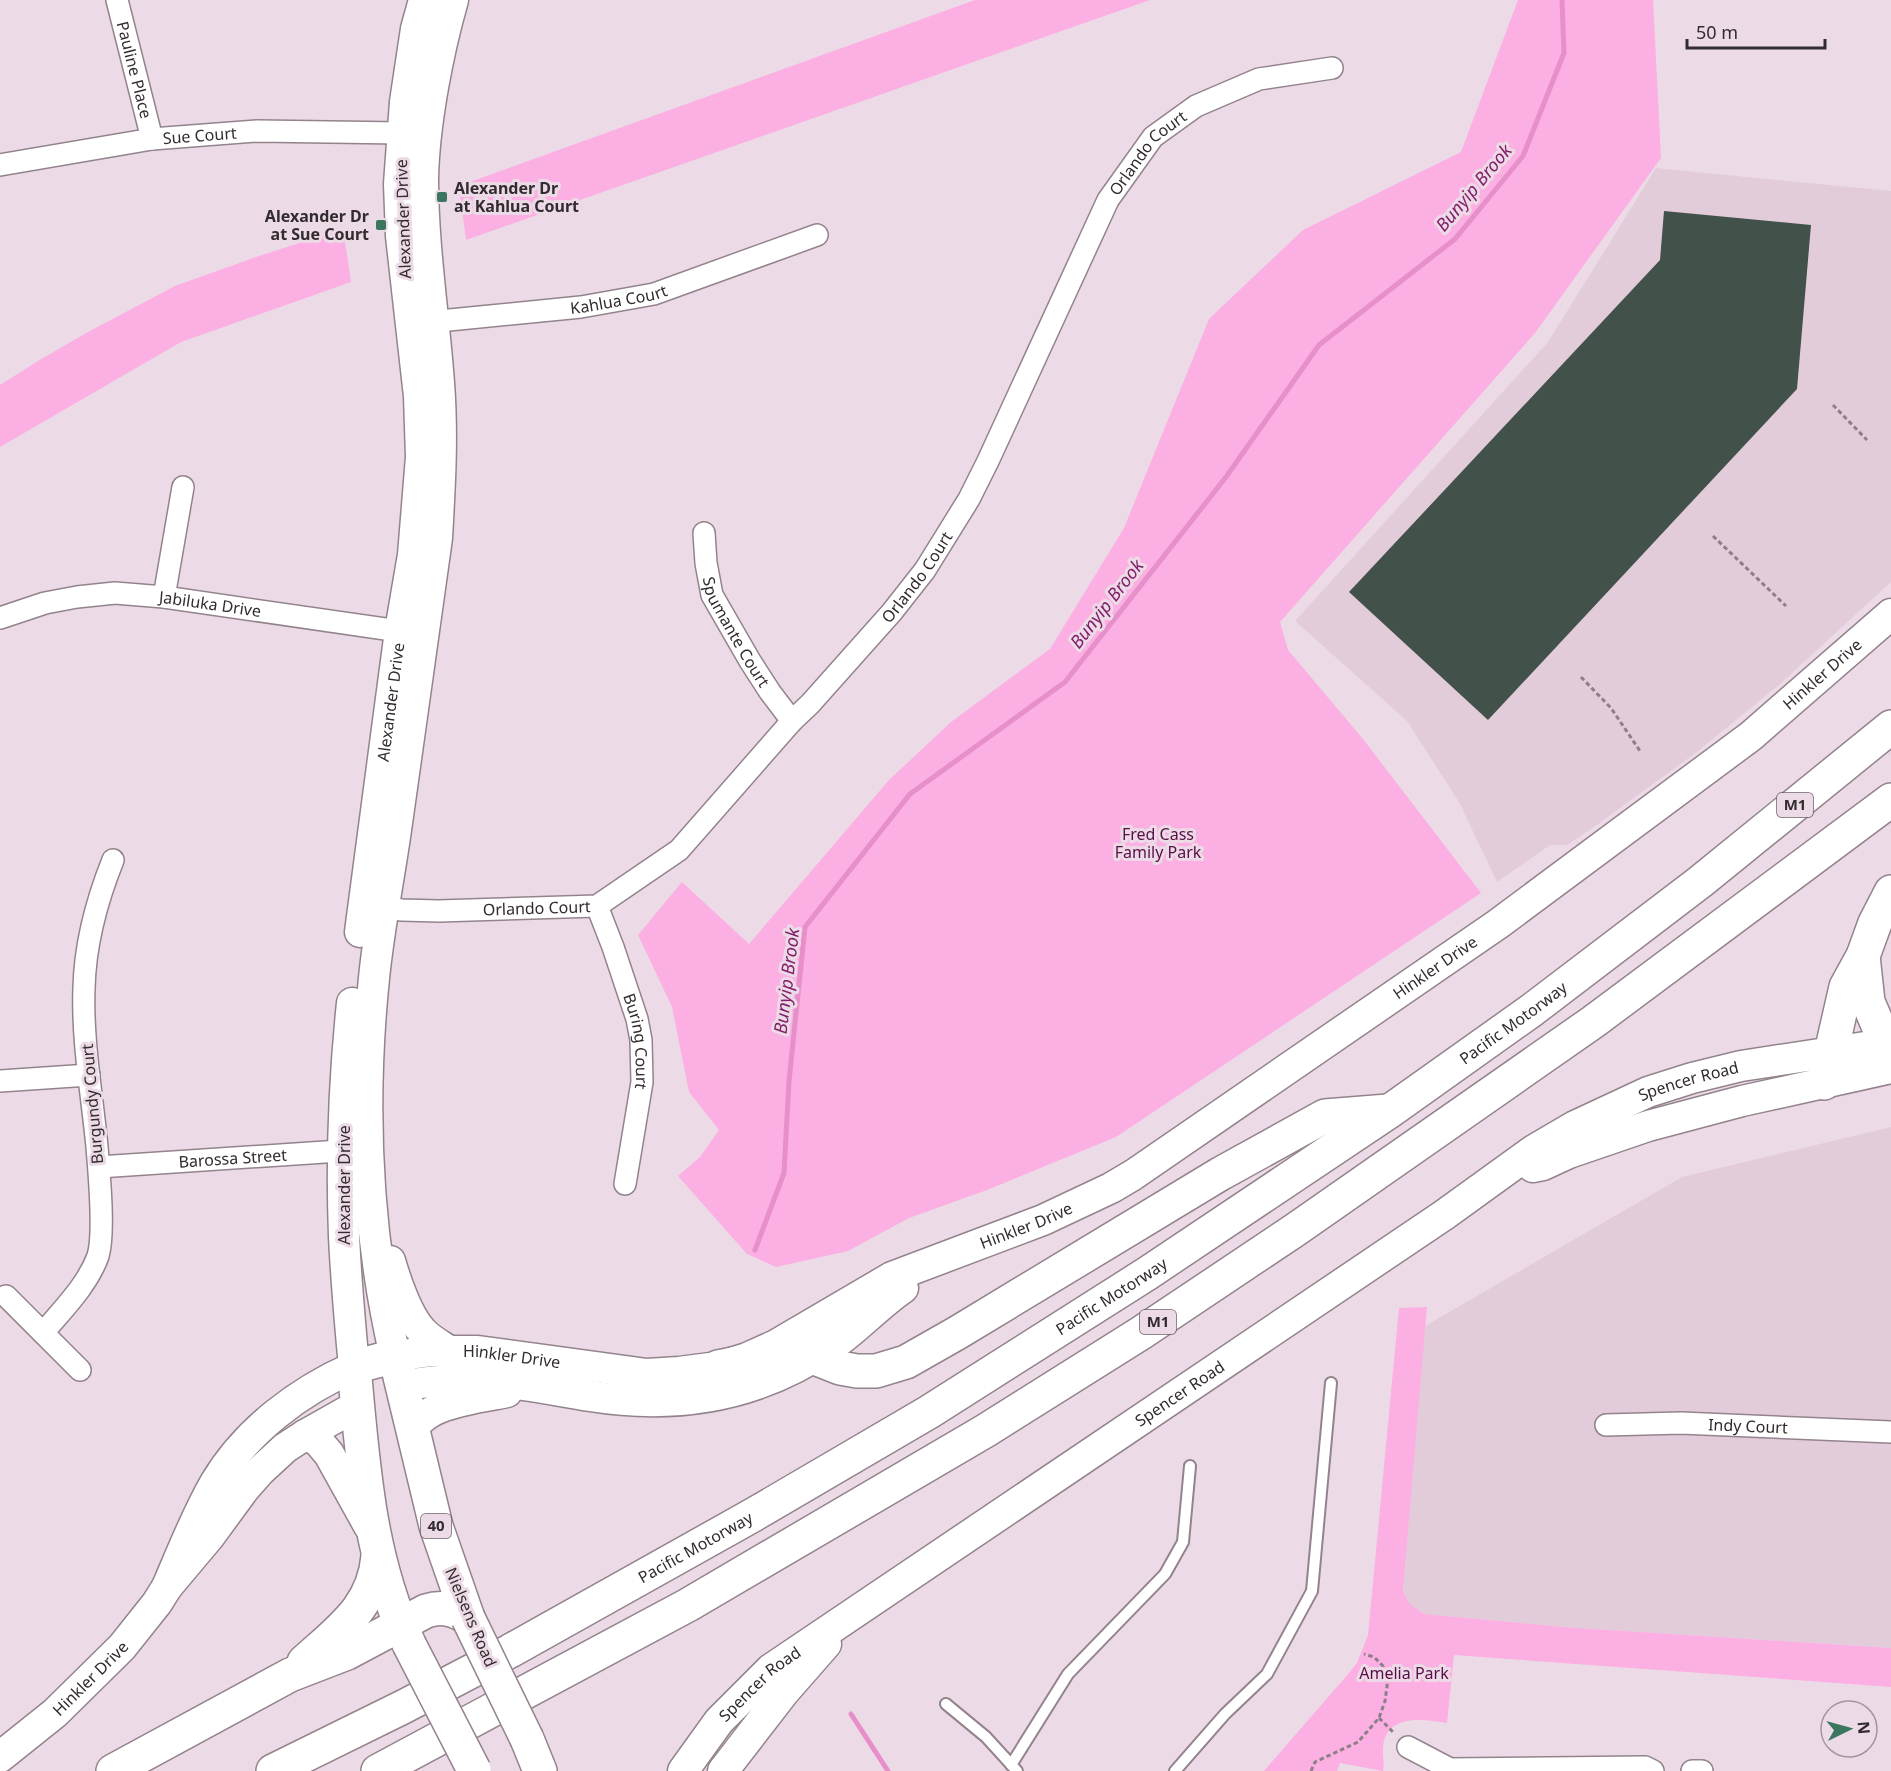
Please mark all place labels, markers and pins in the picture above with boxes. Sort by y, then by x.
place label: Alexander Dr at Kahlua Court [454,177,579,217]
marker: Alexander Dr at Kahlua Court [435,190,449,204]
place label: Alexander Dr at Sue Court [265,205,369,245]
marker: Alexander Dr at Sue Court [374,218,388,232]

